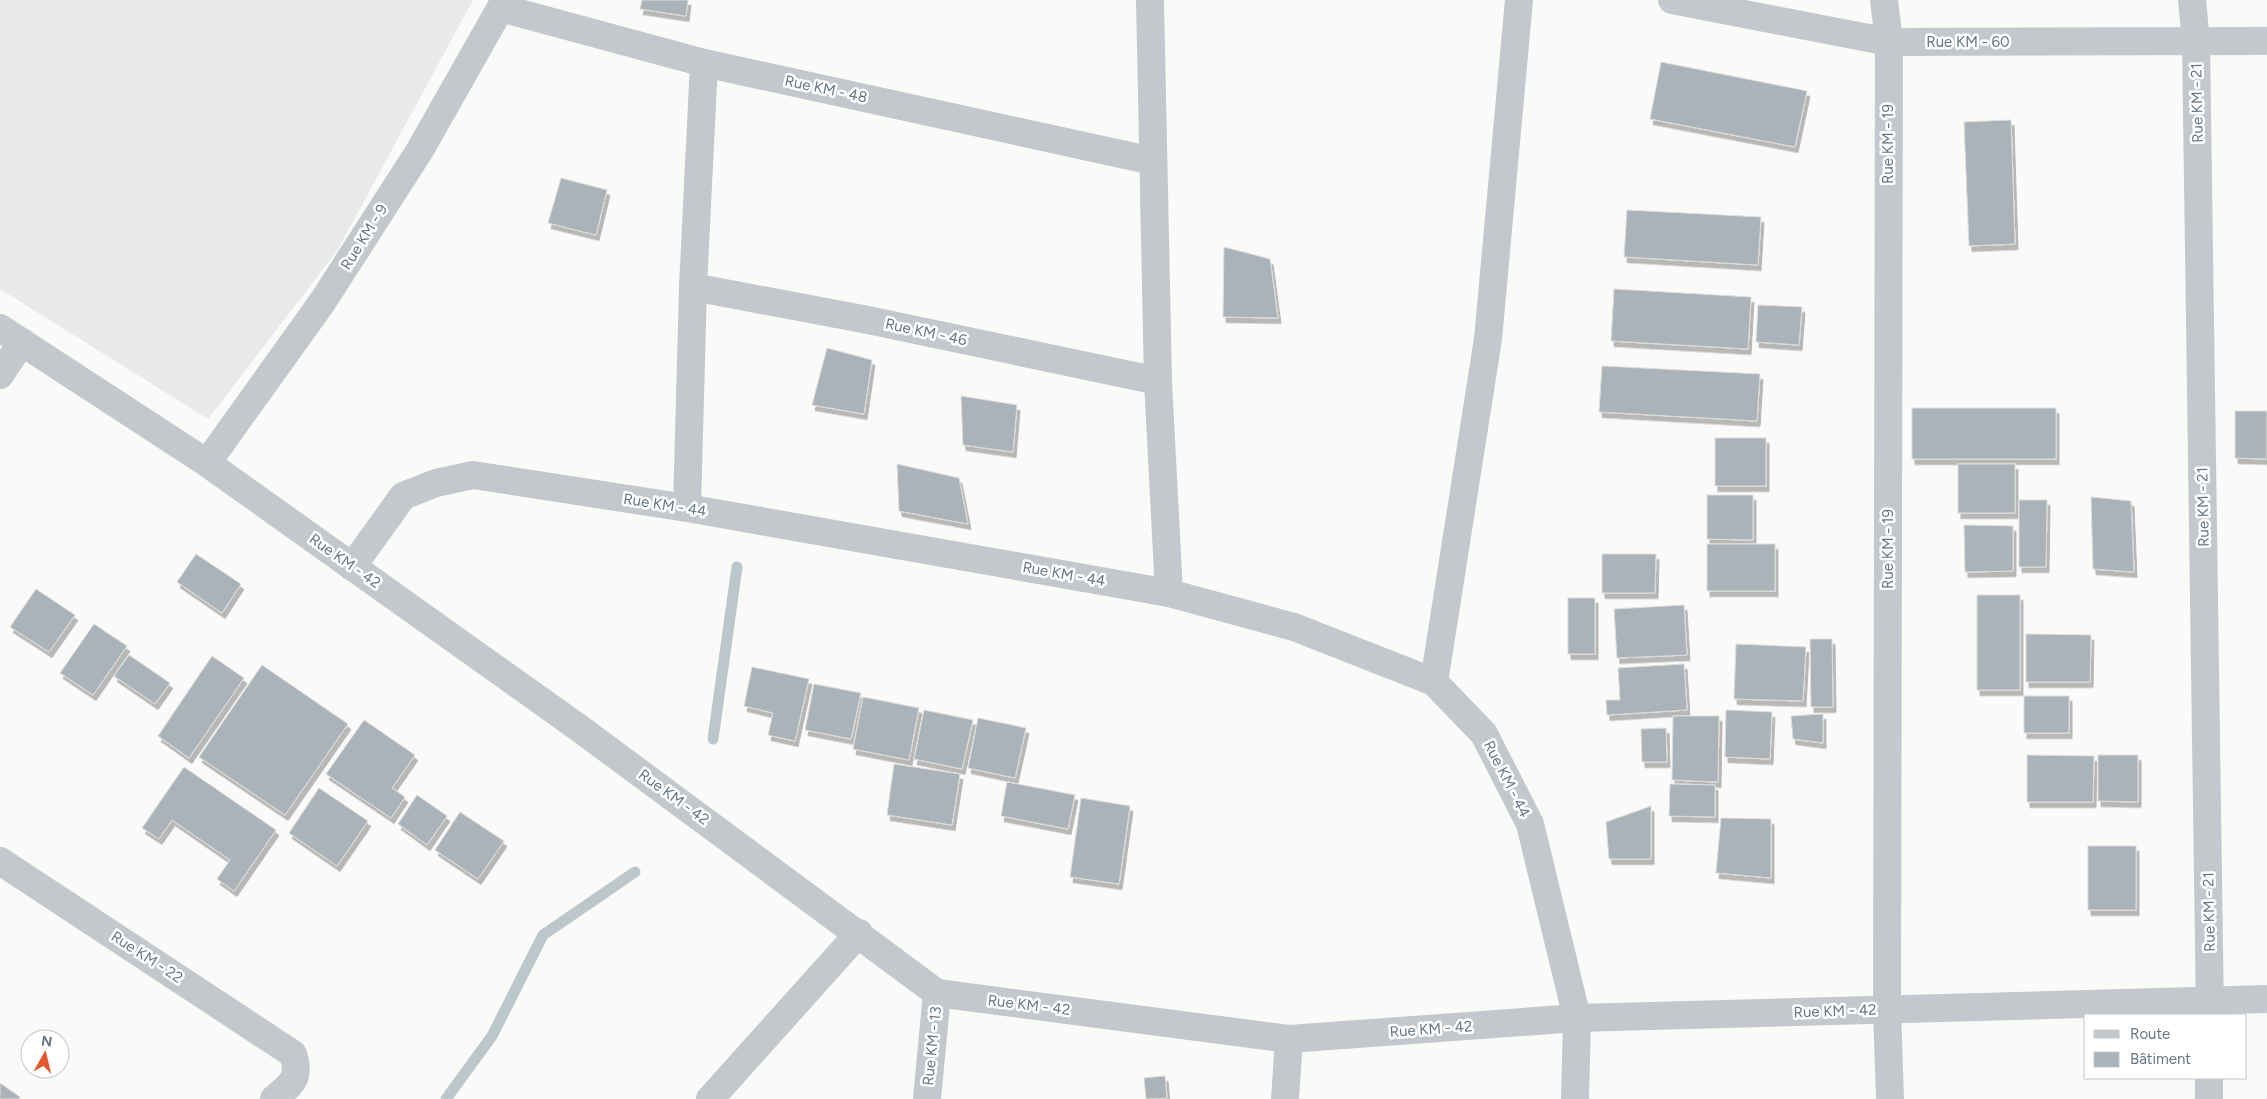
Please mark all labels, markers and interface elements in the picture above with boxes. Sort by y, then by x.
street label: Rue KM - 60 [1926,33,2010,51]
street label: Rue KM - 21 [2187,63,2207,143]
street label: Rue KM - 48 [783,71,869,107]
street label: Rue KM - 19 [1879,104,1897,184]
street label: Rue KM - 9 [337,201,391,273]
street label: Rue KM - 46 [884,315,969,350]
street label: Rue KM - 21 [2193,467,2213,547]
street label: Rue KM - 44 [622,490,708,520]
street label: Rue KM - 19 [1879,509,1897,589]
street label: Rue KM - 42 [306,530,384,592]
street label: Rue KM - 44 [1021,558,1107,590]
street label: Rue KM - 44 [1480,738,1534,820]
street label: Rue KM - 42 [635,765,713,829]
street label: Rue KM - 21 [2199,872,2219,952]
street label: Rue KM - 22 [108,927,186,987]
street label: Rue KM - 42 [987,991,1071,1019]
street label: Rue KM - 42 [1793,1001,1877,1021]
street label: Rue KM - 13 [919,1006,945,1086]
legend [2084,1014,2247,1079]
street label: Rue KM - 42 [1389,1017,1473,1041]
text: Route [2130,1025,2170,1043]
north arrow [20,1029,70,1079]
text: N [40,1032,53,1051]
text: Bâtiment [2130,1050,2191,1068]

